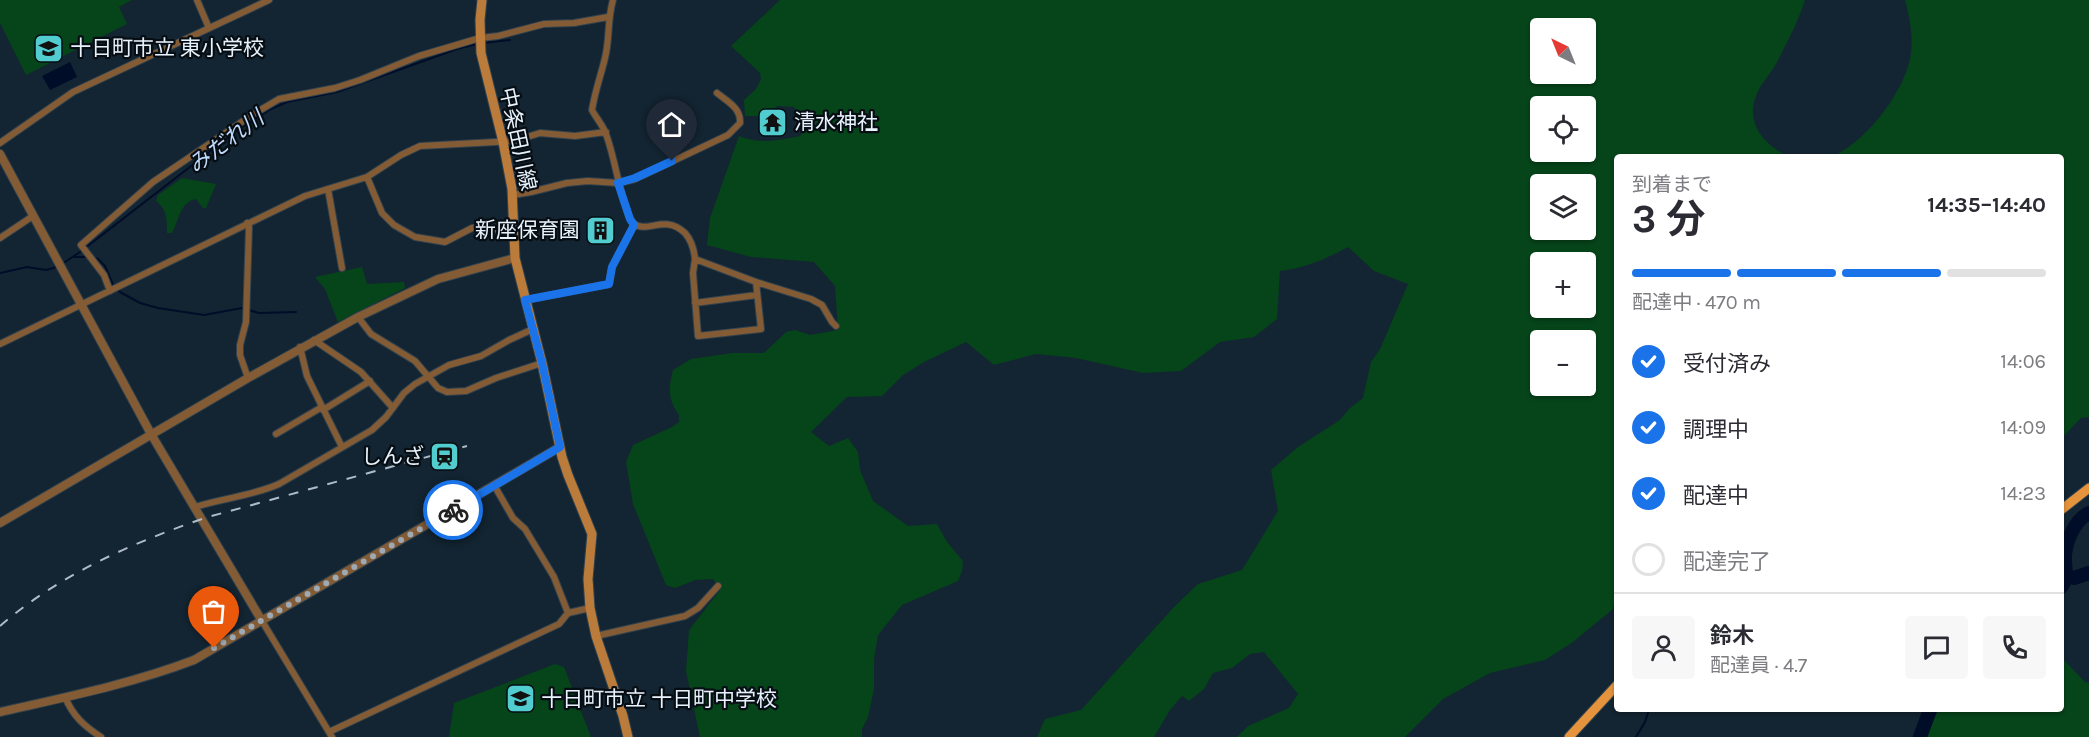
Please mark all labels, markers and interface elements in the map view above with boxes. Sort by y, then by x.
north arrow [1530,18,1596,84]
map controls [1530,18,1596,396]
school or university icon: 十日町市立 東小学校 [33,32,65,64]
place label: 十日町市立 東小学校 [70,36,264,60]
street label: 中条田川線 [495,85,541,193]
button: locate [1530,96,1596,162]
pin [646,99,697,161]
water label: みだれ川 [183,104,271,179]
temple icon: 清水神社 [757,106,789,138]
icon: home [655,108,688,141]
place label: 清水神社 [794,110,878,134]
text: 到着まで [1632,173,1712,196]
button: layers [1530,174,1596,240]
text: 14:35–14:40 [1927,192,2046,218]
text: 3 分 [1632,196,1705,242]
building icon: 新座保育園 [585,214,617,246]
place label: 新座保育園 [475,218,580,242]
button: + [1530,252,1596,318]
text: 配達中 · 470 m [1632,291,1761,314]
button: − [1530,330,1596,396]
icon: check [1632,345,1665,378]
text: 14:06 [2000,350,2046,373]
text: 受付済み [1683,351,1771,377]
icon: check [1632,411,1665,444]
text: 14:09 [2000,416,2046,439]
text: 調理中 [1683,417,1749,443]
station icon: しんざ [429,440,461,472]
place label: しんざ [361,444,424,468]
icon: check [1632,477,1665,510]
courier [423,480,483,540]
text: 14:23 [2000,482,2046,505]
text: 配達中 [1683,483,1749,509]
icon: bike [437,494,470,527]
text: 配達完了 [1683,549,1771,575]
pin [188,586,239,648]
icon: bag [197,595,230,628]
button: person [1632,616,1695,679]
button: chat [1905,616,1968,679]
button: phone [1983,616,2046,679]
text: 鈴木 [1710,623,1754,649]
text: 配達員 · 4.7 [1710,654,1807,677]
school or university icon: 十日町市立 十日町中学校 [504,683,536,715]
place label: 十日町市立 十日町中学校 [541,687,777,711]

